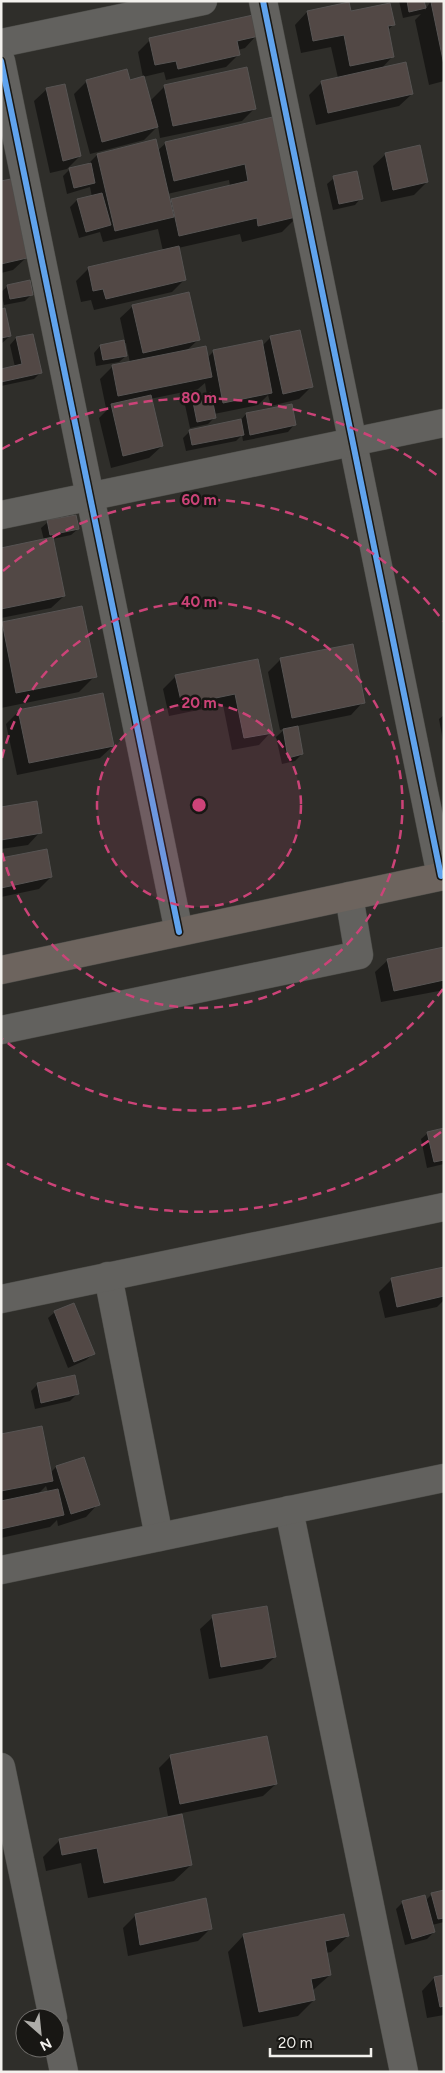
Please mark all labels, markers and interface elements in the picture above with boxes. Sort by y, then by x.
text: 80 m [181,389,217,407]
text: 60 m [181,491,217,509]
text: 40 m [181,593,217,611]
text: 20 m [181,694,217,712]
centre of rings [190,796,208,814]
north arrow [15,2008,65,2058]
scale bar [270,2026,371,2058]
text: N [37,2034,54,2054]
text: 20 m [278,2034,312,2052]

